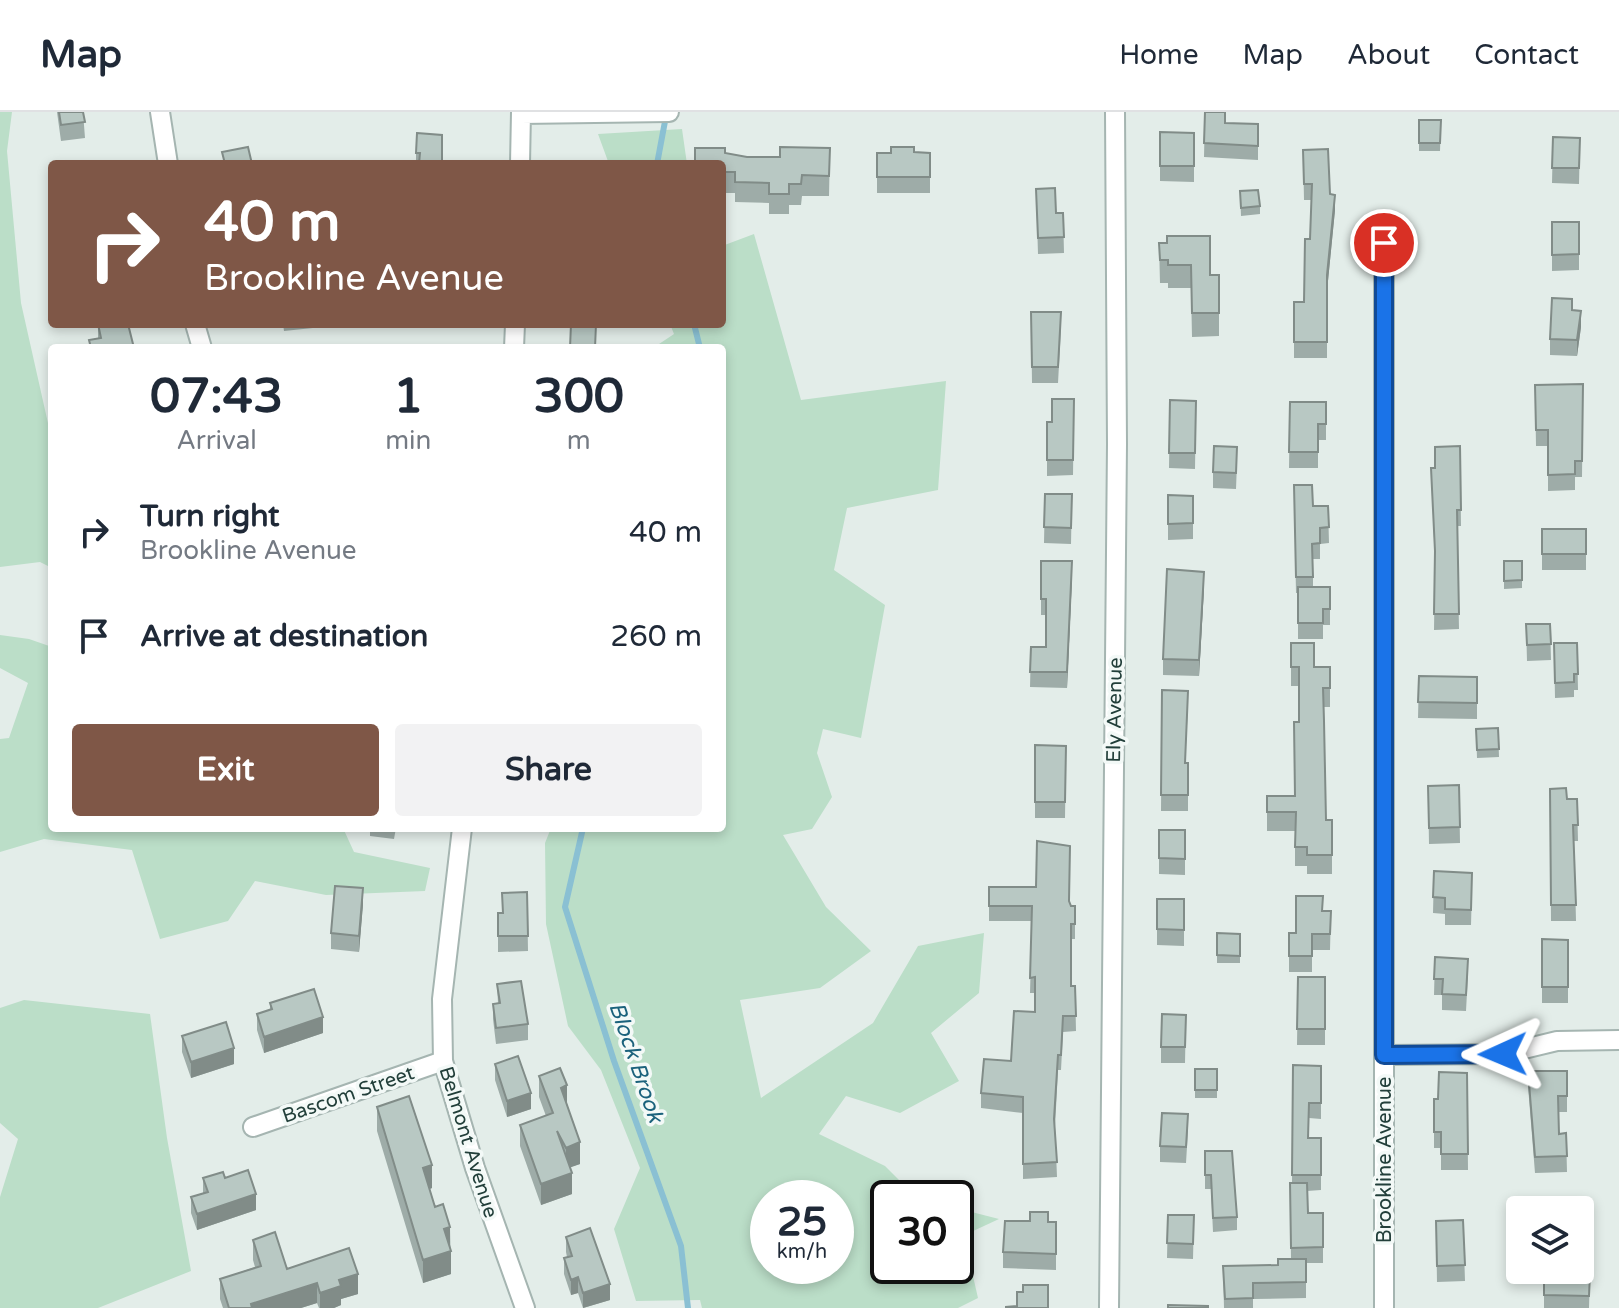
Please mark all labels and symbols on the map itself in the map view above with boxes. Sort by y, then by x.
pin [1350,209,1418,277]
street label: Ely Avenue [1102,657,1128,763]
water label: Block Brook [603,999,669,1128]
position arrow [1461,1012,1545,1096]
street label: Bascom Street [279,1061,418,1129]
street label: Belmont Avenue [434,1064,502,1221]
street label: Brookline Avenue [1373,1077,1397,1243]
speed limit sign: 30 [870,1180,974,1284]

